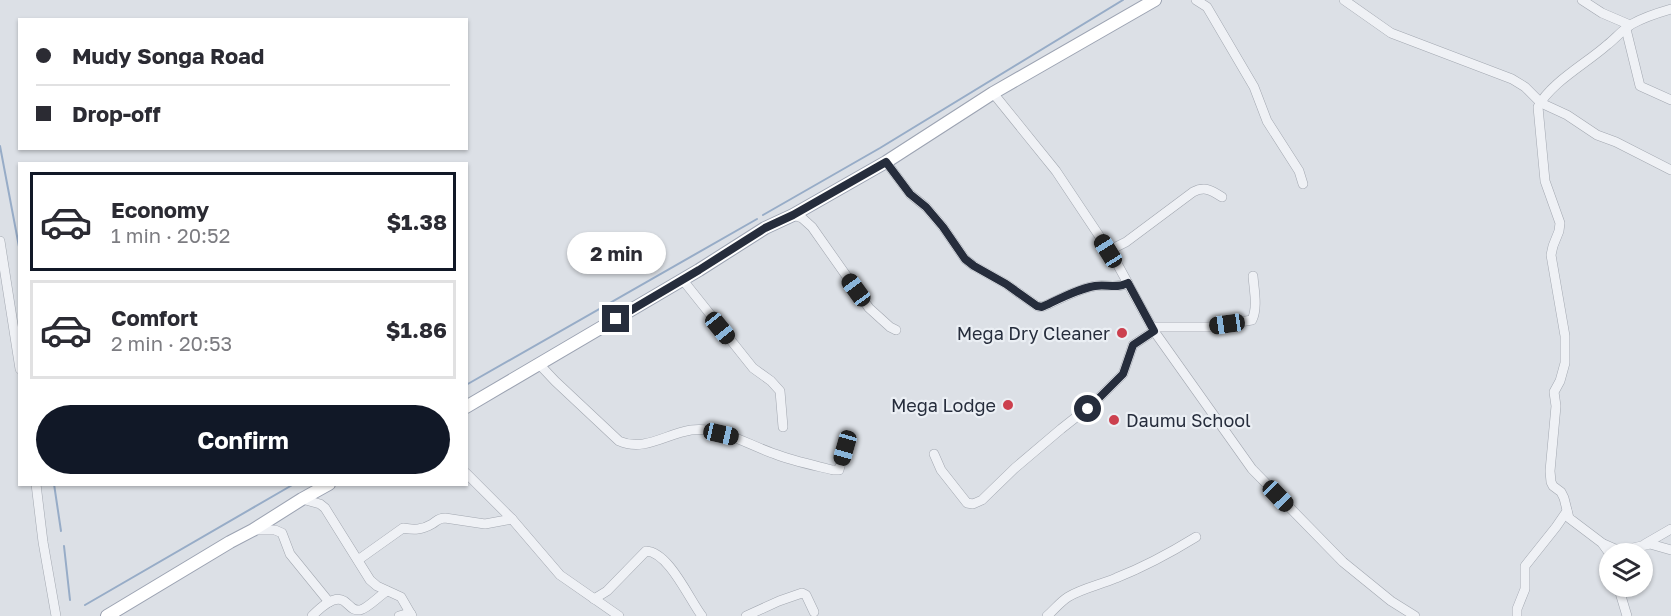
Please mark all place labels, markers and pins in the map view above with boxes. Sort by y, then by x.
place label: Mega Dry Cleaner [957,322,1110,344]
marker: Mega Dry Cleaner [1115,326,1129,340]
place label: Mega Lodge [891,394,996,416]
marker: Mega Lodge [1001,398,1015,412]
place label: Daumu School [1126,409,1251,431]
marker: Daumu School [1107,413,1121,427]

